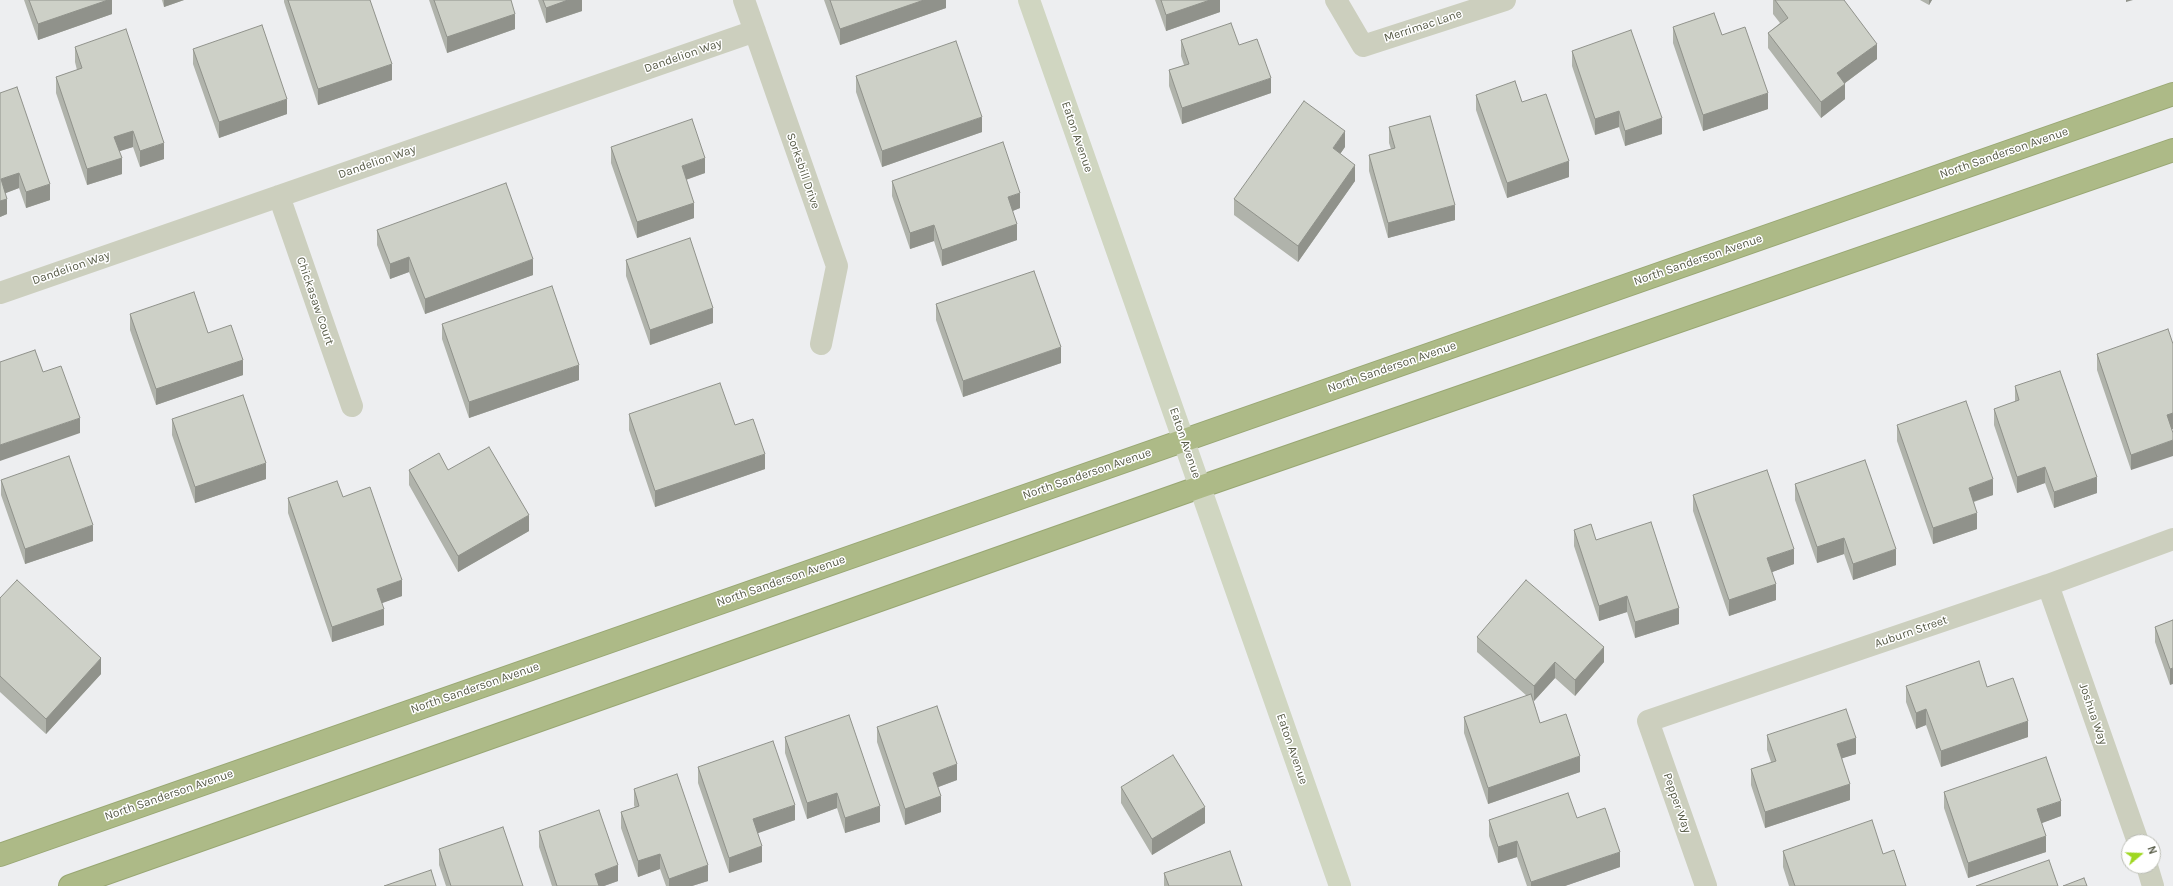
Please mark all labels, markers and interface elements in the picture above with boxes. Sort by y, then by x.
street label: Merrimac Lane [1382,7,1464,45]
street label: Dandelion Way [642,36,724,76]
street label: Eaton Avenue [1058,100,1096,174]
street label: North Sanderson Avenue [1938,124,2070,182]
street label: Sorksbill Drive [783,131,823,211]
street label: Dandelion Way [336,142,418,182]
street label: North Sanderson Avenue [1632,231,1764,289]
street label: Dandelion Way [30,248,112,288]
street label: Chickasaw Court [293,255,337,347]
street label: North Sanderson Avenue [1326,338,1458,396]
street label: Eaton Avenue [1166,406,1204,480]
street label: North Sanderson Avenue [1021,445,1153,503]
street label: North Sanderson Avenue [715,552,847,610]
street label: Auburn Street [1873,613,1949,651]
street label: North Sanderson Avenue [409,659,541,717]
street label: Joshua Way [2076,681,2110,747]
street label: Eaton Avenue [1273,712,1311,786]
street label: North Sanderson Avenue [103,766,235,824]
street label: Pepper Way [1660,771,1694,835]
north arrow [2121,834,2161,874]
text: N [2144,844,2159,856]

